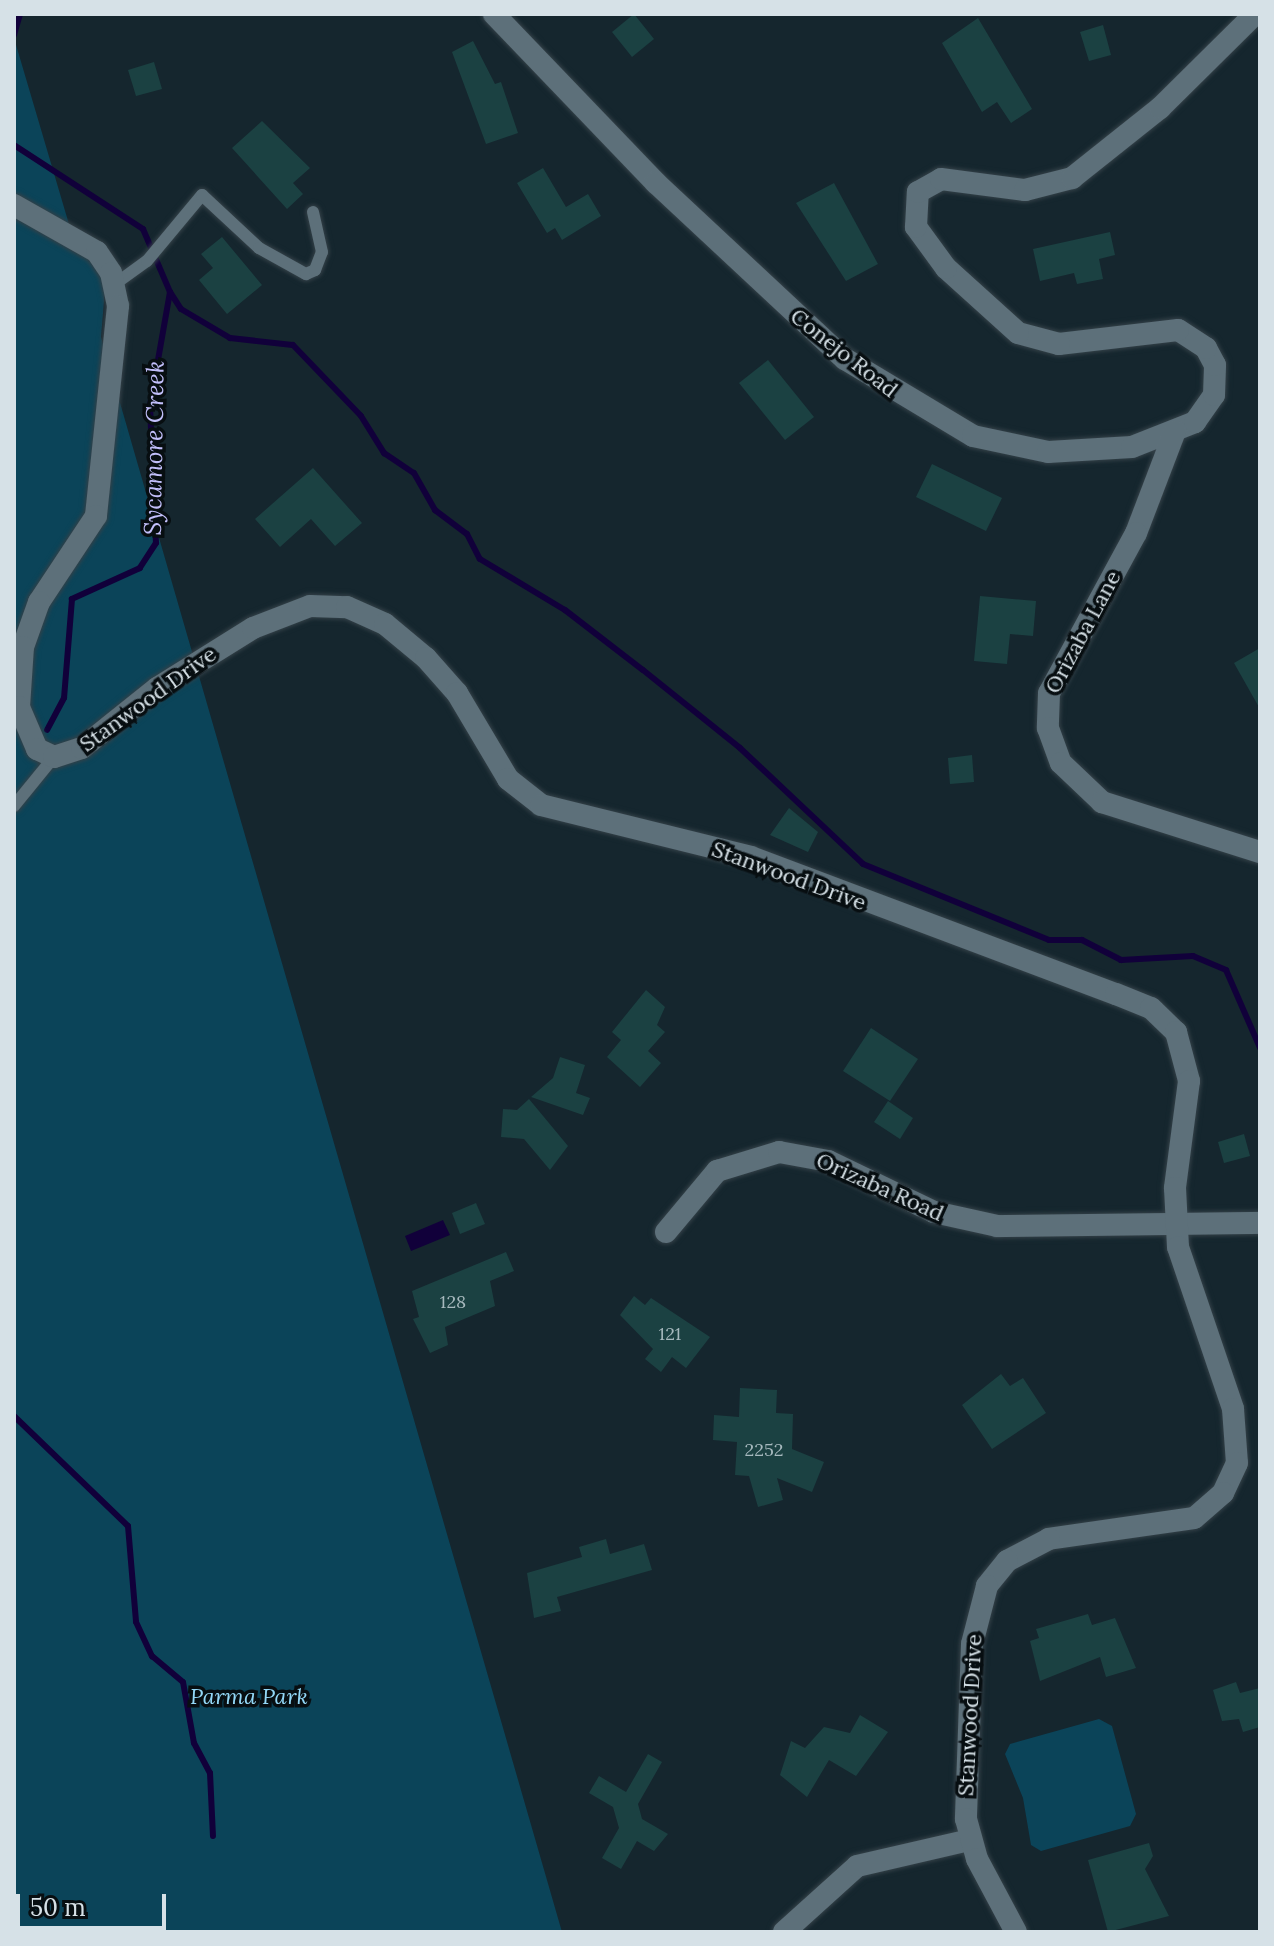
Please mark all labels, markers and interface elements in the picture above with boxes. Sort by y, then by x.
street label: Conejo Road [785,303,903,403]
water label: Sycamore Creek [138,360,170,536]
street label: Orizaba Lane [1040,566,1126,698]
street label: Stanwood Drive [75,641,221,757]
street label: Stanwood Drive [708,836,870,916]
street label: Orizaba Road [812,1147,948,1227]
house number: 128 [440,1291,466,1313]
house number: 121 [659,1323,681,1345]
house number: 2252 [745,1439,783,1461]
street label: Stanwood Drive [953,1633,987,1797]
park label: Parma Park [190,1684,308,1710]
scale bar [20,1878,170,1928]
text: 50 m [30,1892,86,1923]

